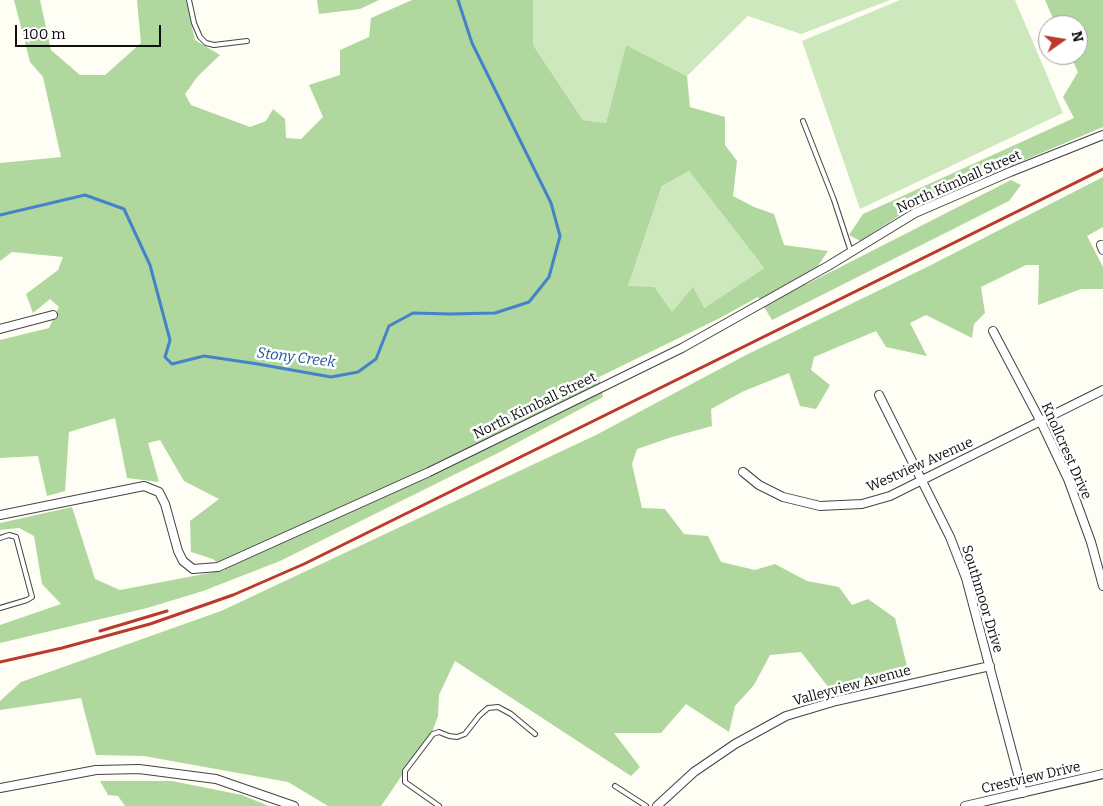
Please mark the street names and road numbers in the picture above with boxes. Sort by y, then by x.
street label: North Kimball Street [894,147,1024,217]
street label: North Kimball Street [471,369,599,443]
street label: Knollcrest Drive [1037,400,1095,502]
street label: Westview Avenue [864,434,976,496]
street label: Southmoor Drive [958,543,1006,655]
street label: Valleyview Avenue [791,662,913,710]
street label: Crestview Drive [980,758,1082,798]

